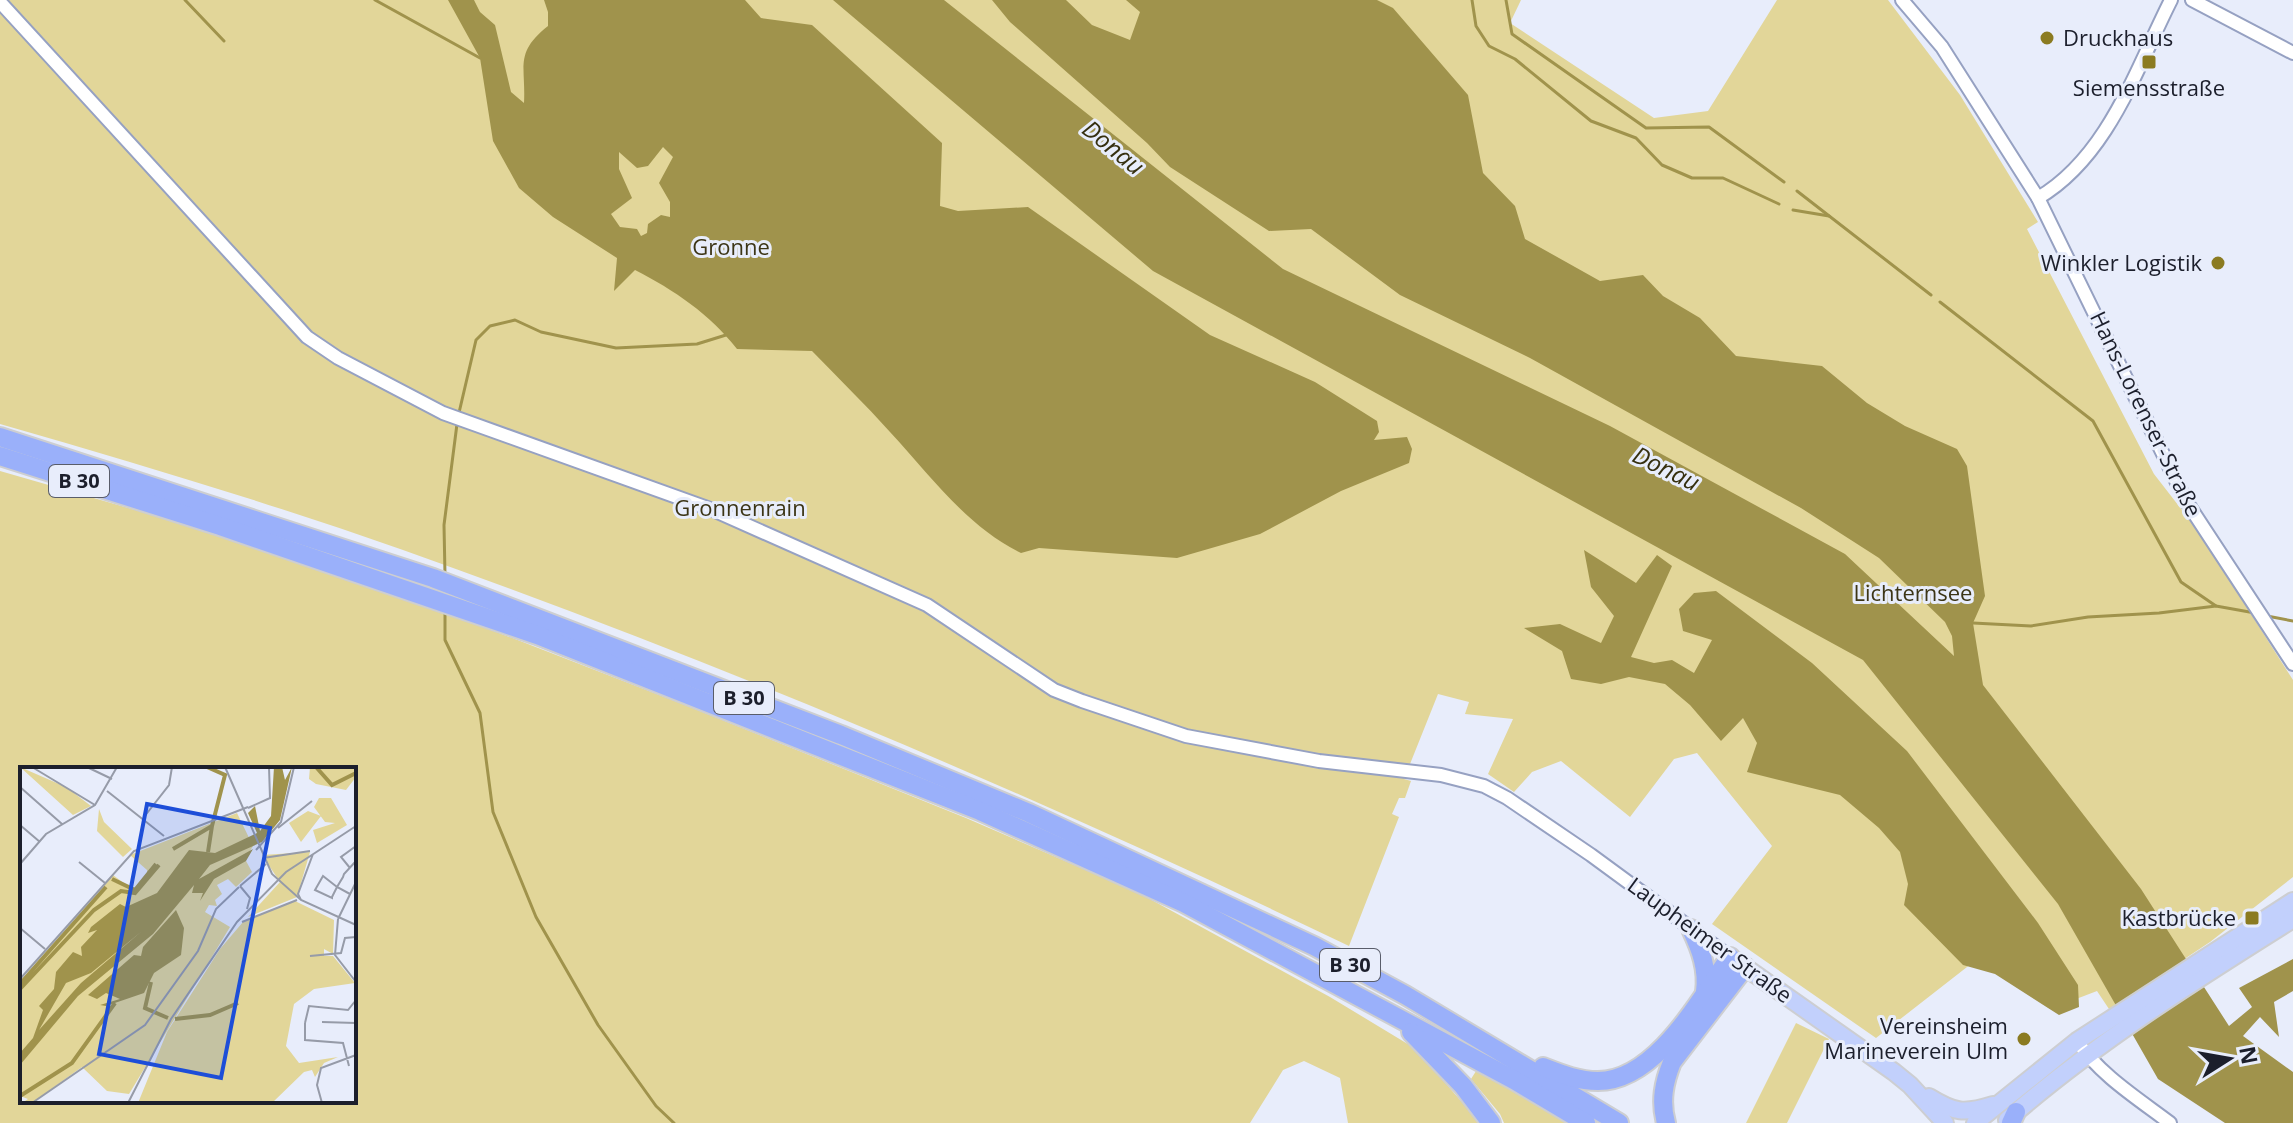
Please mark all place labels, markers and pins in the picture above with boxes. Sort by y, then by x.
place label: Druckhaus [2063,22,2173,52]
marker: Druckhaus [2038,29,2056,47]
marker: Siemensstraße [2140,53,2158,71]
place label: Siemensstraße [2073,72,2225,102]
place label: Winkler Logistik [2041,247,2202,277]
marker: Winkler Logistik [2209,254,2227,272]
place label: Kastbrücke [2122,902,2236,932]
marker: Kastbrücke [2243,909,2261,927]
place label: Vereinsheim Marineverein Ulm [1824,1010,2008,1065]
marker: Vereinsheim Marineverein Ulm [2015,1030,2033,1048]

